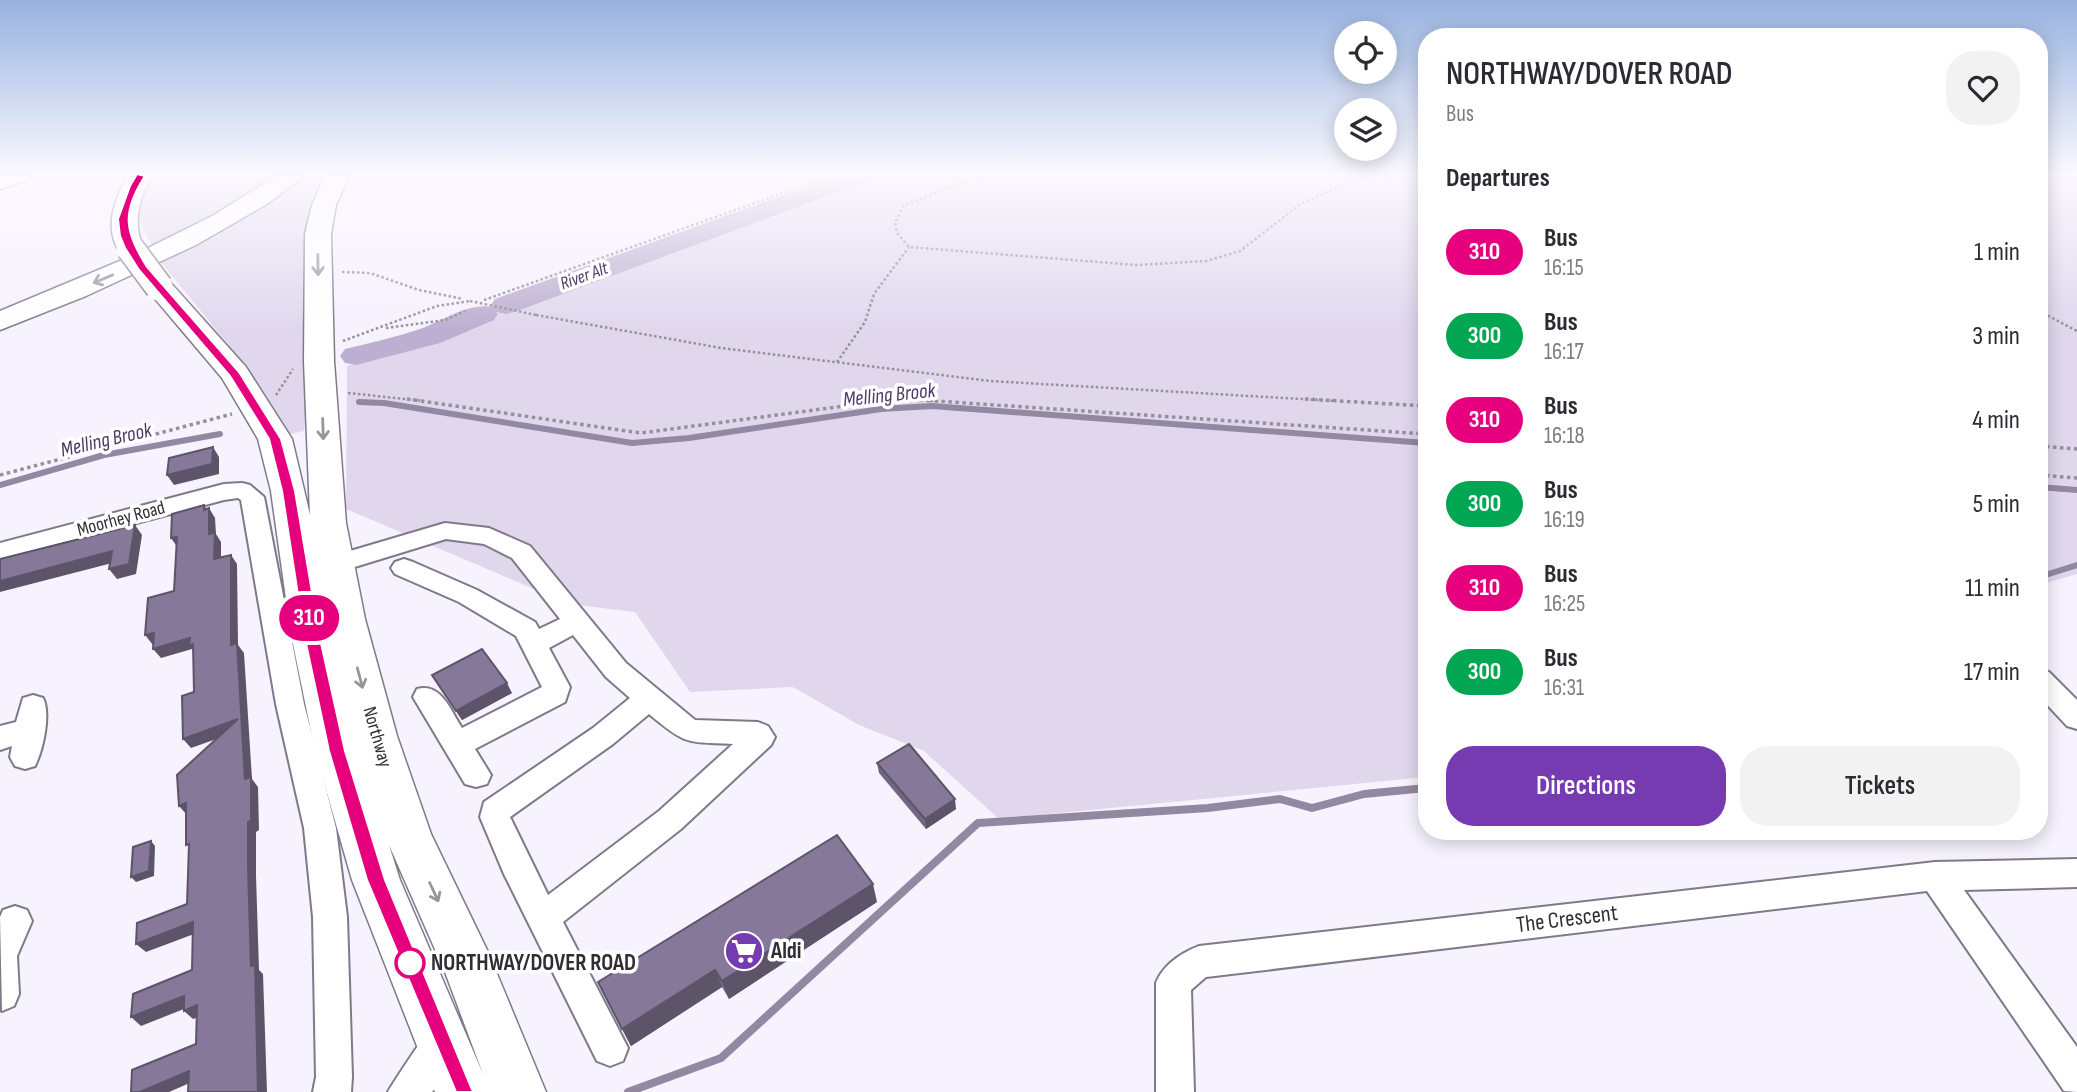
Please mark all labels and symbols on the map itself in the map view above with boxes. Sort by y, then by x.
one-way arrow [312,253,325,276]
water label: River Alt [557,257,611,294]
one-way arrow [93,273,114,286]
water label: Melling Brook [842,378,938,412]
water label: Melling Brook [58,417,155,463]
one-way arrow [316,417,329,440]
street label: Moorhey Road [74,496,168,542]
line badge: 310 [269,595,349,641]
one-way arrow [354,666,367,688]
street label: Northway [357,704,397,771]
one-way arrow [428,881,441,902]
street label: The Crescent [1515,899,1619,939]
supermarket icon: Aldi [723,930,765,972]
place label: Aldi [770,937,802,965]
marker: NORTHWAY/DOVER ROAD [395,948,425,978]
place label: NORTHWAY/DOVER ROAD [431,949,636,977]

